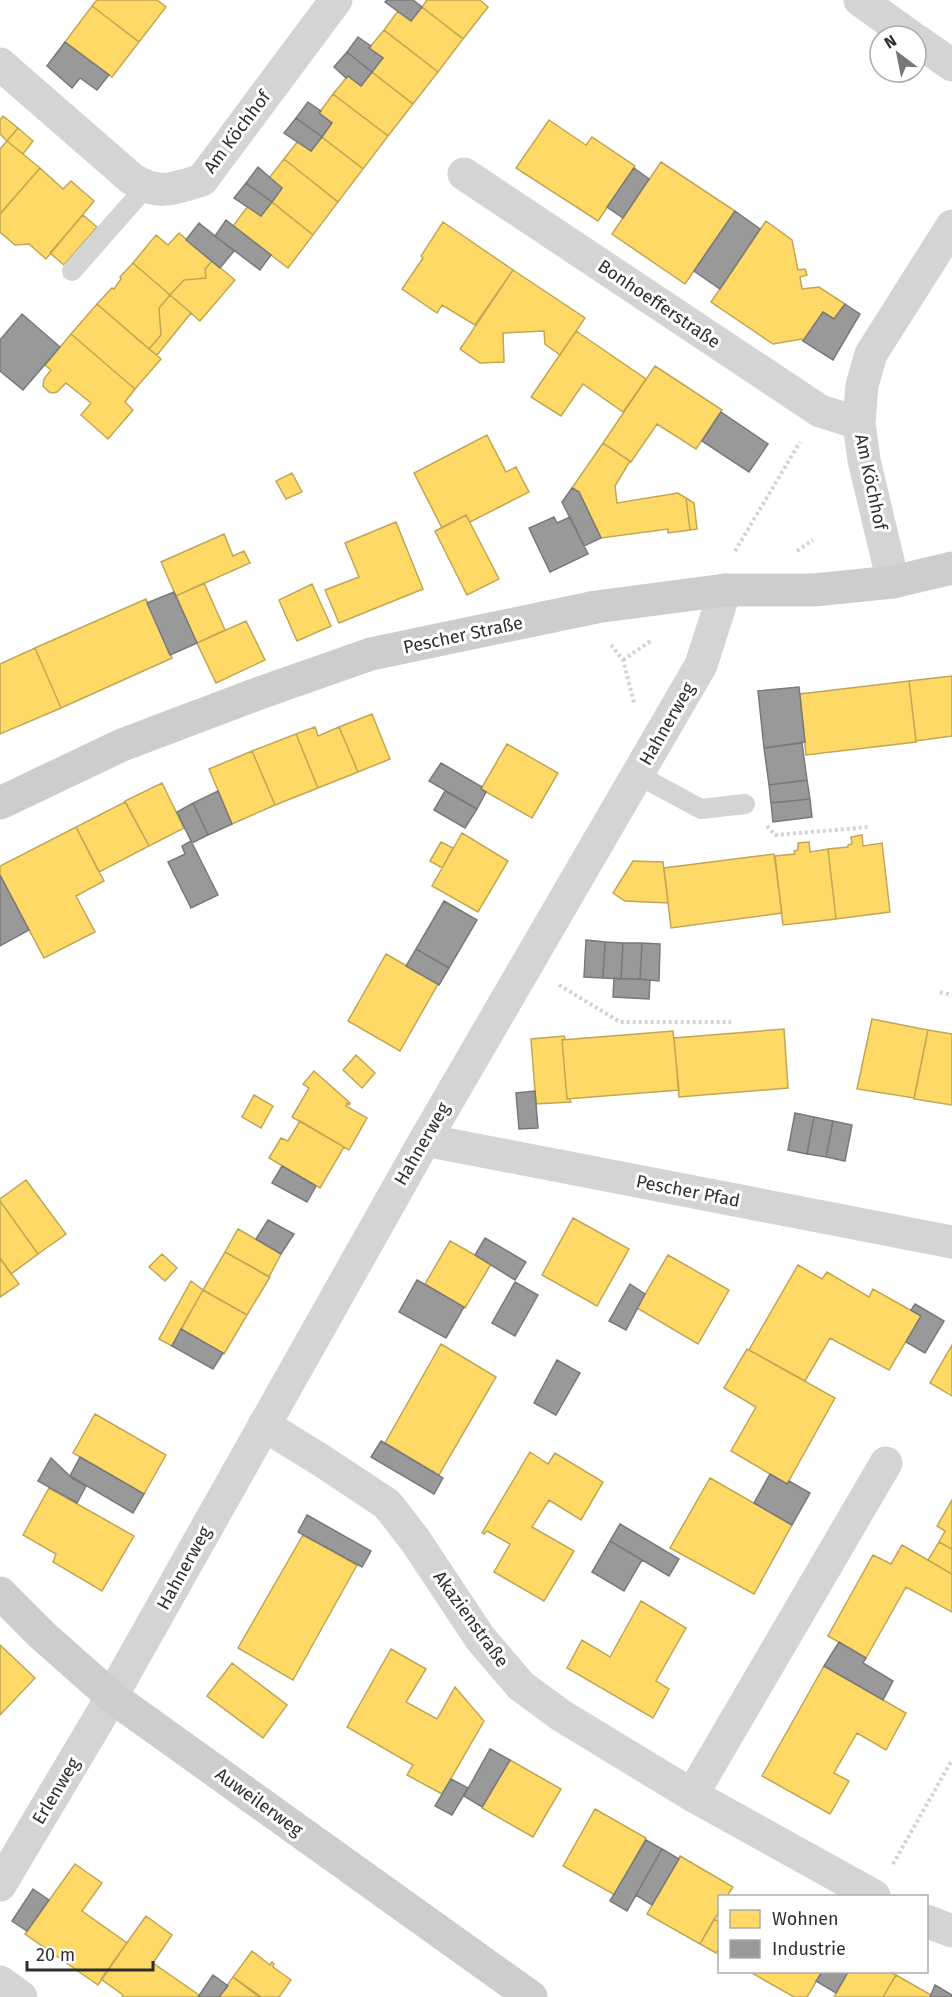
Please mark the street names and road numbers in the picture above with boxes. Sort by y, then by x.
street label: Am Köchhof [199,85,276,178]
street label: Bonhoefferstraße [594,255,724,353]
street label: Am Köchhof [850,432,892,534]
street label: Pescher Straße [401,612,525,658]
street label: Hahnerweg [634,678,700,769]
street label: Hahnerweg [389,1098,455,1189]
street label: Pescher Pfad [634,1170,742,1212]
street label: Hahnerweg [152,1522,216,1614]
street label: Akazienstraße [429,1566,513,1672]
street label: Erlenweg [28,1753,85,1828]
street label: Auweilerweg [211,1763,307,1841]

